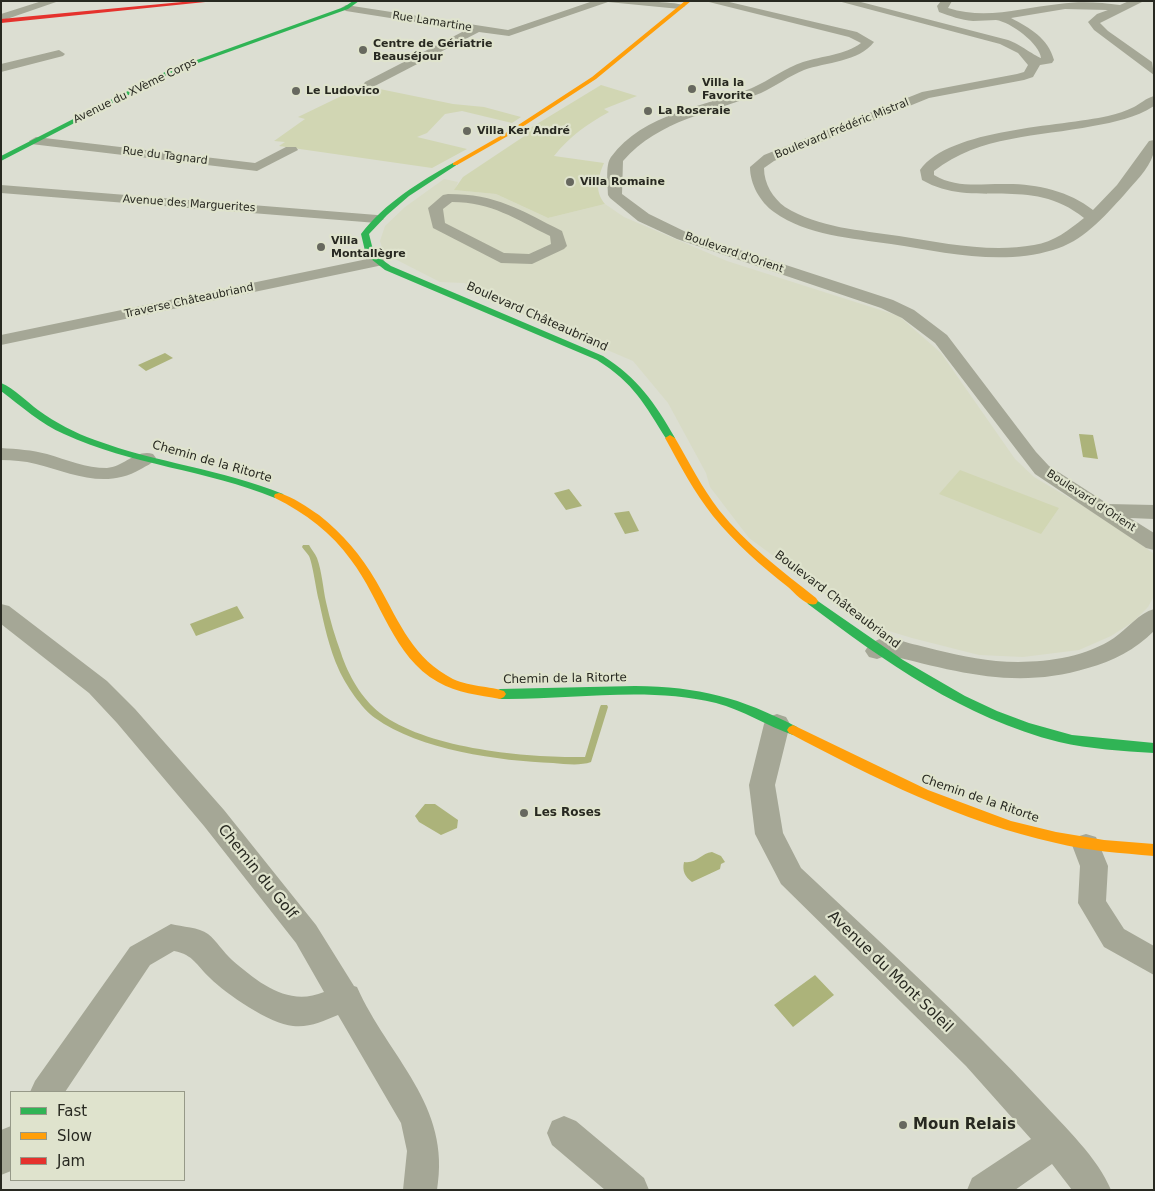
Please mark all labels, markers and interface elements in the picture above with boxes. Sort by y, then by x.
street label: Rue Lamartine [391,9,473,35]
place label: Centre de Gériatrie Beauséjour [373,37,493,63]
marker: Centre de Gériatrie Beauséjour [357,44,369,56]
street label: Avenue du XVème Corps [71,55,199,127]
place label: Villa la Favorite [702,76,753,102]
marker: Villa la Favorite [686,83,698,95]
place label: Le Ludovico [306,84,380,98]
marker: Le Ludovico [290,85,302,97]
street label: Boulevard Frédéric Mistral [773,96,911,162]
place label: La Roseraie [658,104,730,118]
marker: La Roseraie [642,105,654,117]
place label: Villa Ker André [477,124,570,138]
marker: Villa Ker André [461,125,473,137]
street label: Rue du Tagnard [122,144,208,168]
place label: Villa Romaine [580,175,665,189]
marker: Villa Romaine [564,176,576,188]
street label: Avenue des Marguerites [122,193,256,215]
street label: Boulevard d'Orient [683,230,785,276]
place label: Villa Montallègre [331,234,406,260]
marker: Villa Montallègre [315,241,327,253]
street label: Boulevard Châteaubriand [464,279,610,355]
street label: Traverse Châteaubriand [123,281,255,321]
street label: Chemin de la Ritorte [150,438,274,486]
street label: Boulevard d'Orient [1044,467,1138,535]
street label: Boulevard Châteaubriand [771,548,903,652]
street label: Chemin de la Ritorte [503,671,627,687]
street label: Chemin de la Ritorte [919,772,1041,826]
place label: Les Roses [534,806,601,820]
marker: Les Roses [518,807,530,819]
street label: Chemin du Golf [213,821,301,923]
street label: Avenue du Mont Soleil [824,908,956,1036]
legend [10,1091,185,1181]
text: Fast [57,1102,87,1120]
place label: Moun Relais [913,1116,1016,1134]
marker: Moun Relais [897,1119,909,1131]
text: Slow [57,1127,92,1145]
text: Jam [57,1152,85,1170]

